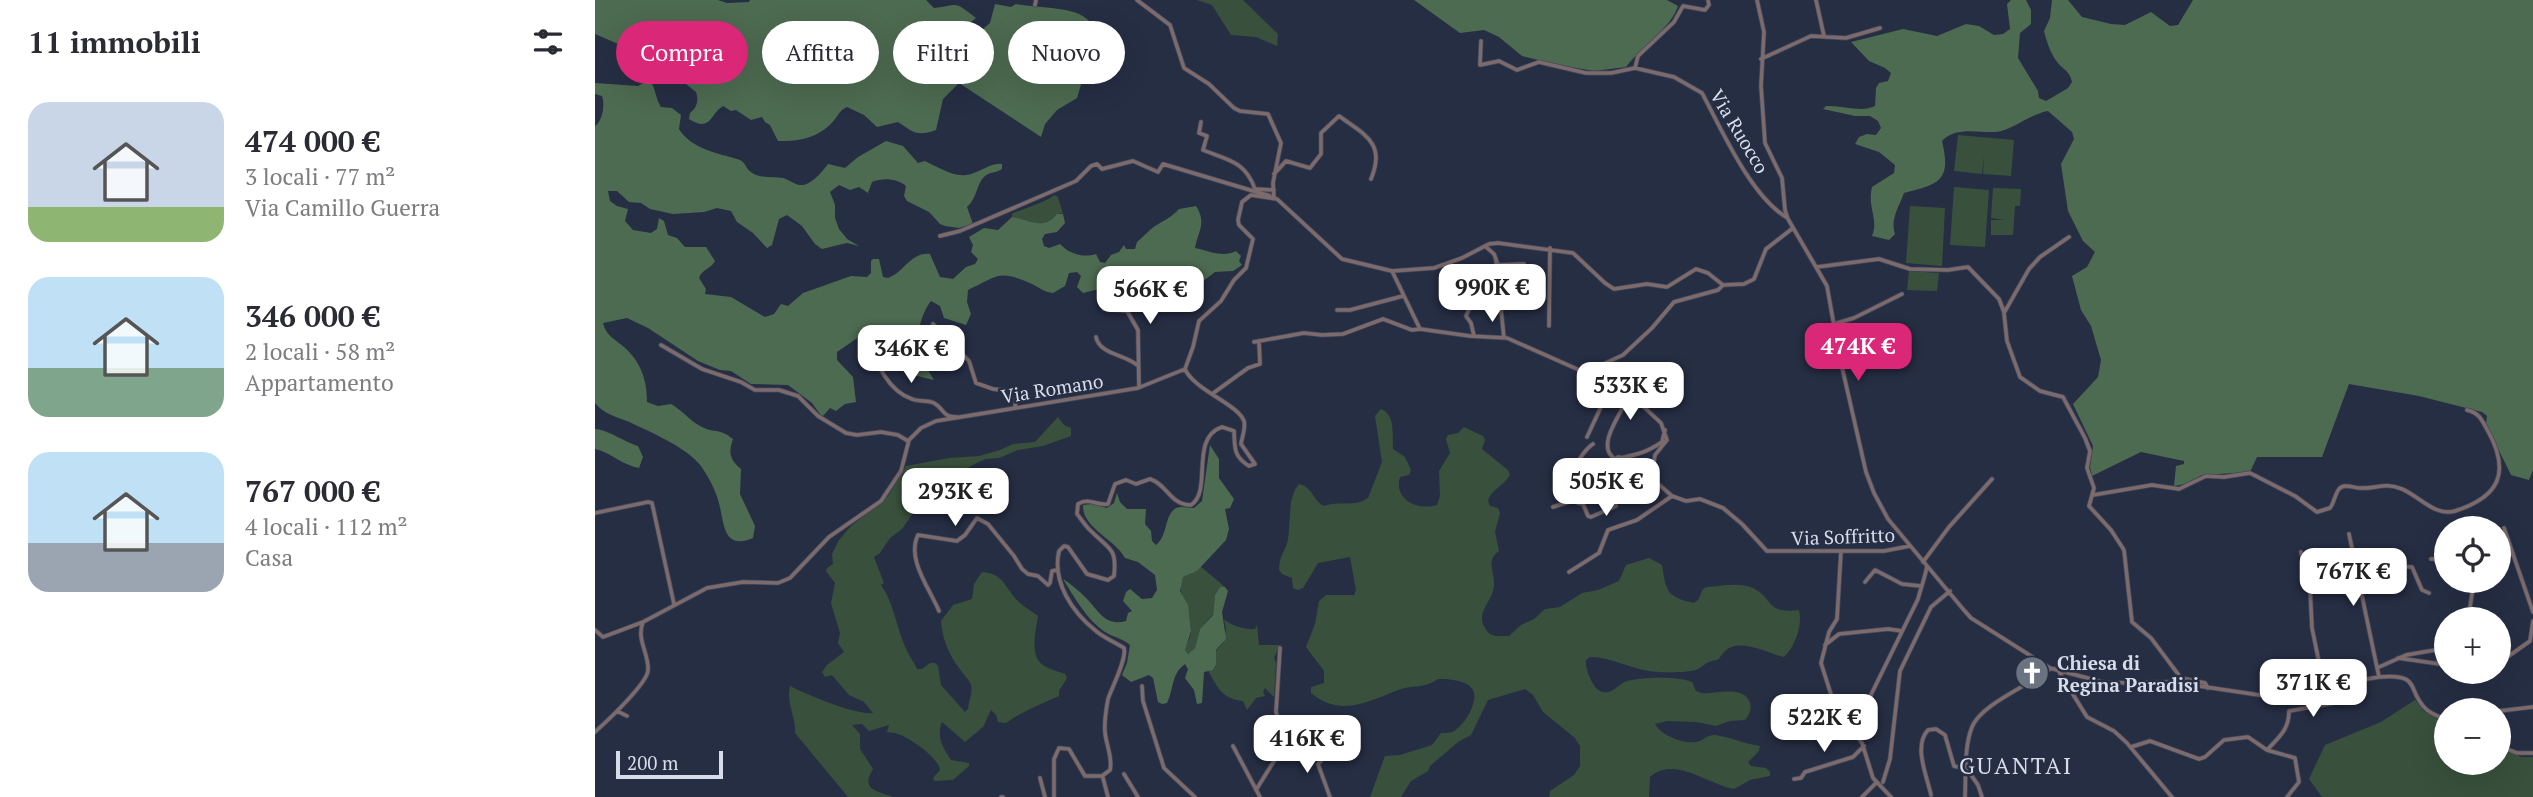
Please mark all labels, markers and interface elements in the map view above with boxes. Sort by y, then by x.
chip: Compra [616,21,748,84]
chip: Affitta [762,21,879,84]
chip: Filtri [893,21,994,84]
chip: Nuovo [1008,21,1125,84]
text: 11 immobili [28,22,201,62]
icon: filters [529,23,567,61]
street label: Via Ruocco [1705,84,1775,178]
text: 474 000 € [245,121,380,161]
icon: home [84,130,168,214]
text: 3 locali · 77 m² [245,161,395,192]
text: Via Camillo Guerra [245,192,440,223]
pin: 990K € [1435,264,1549,324]
pin: 566K € [1093,266,1207,326]
text: 990K € [1455,271,1529,302]
text: 566K € [1113,273,1187,304]
text: 346 000 € [245,296,380,336]
icon: home [84,305,168,389]
pin: 474K € [1801,324,1915,383]
pin: 346K € [854,326,968,385]
text: 474K € [1821,330,1895,361]
text: 346K € [874,332,948,363]
text: 2 locali · 58 m² [245,336,395,367]
pin: 533K € [1573,362,1687,422]
text: Appartamento [245,367,394,398]
street label: Via Romano [999,368,1105,408]
text: 533K € [1593,369,1667,400]
pin: 505K € [1549,458,1663,518]
text: 505K € [1569,465,1643,496]
pin: 293K € [898,468,1012,528]
text: 767 000 € [245,471,380,511]
text: 293K € [918,475,992,506]
icon: home [84,480,168,564]
text: 4 locali · 112 m² [245,511,408,542]
map controls [2434,516,2511,775]
button: locate [2434,516,2511,593]
street label: Via Soffritto [1790,522,1896,550]
text: Casa [245,542,293,573]
pin: 767K € [2296,548,2410,608]
text: 767K € [2316,555,2390,586]
button: + [2434,607,2511,684]
place label: Chiesa di Regina Paradisi [2057,650,2199,697]
church icon: Chiesa di Regina Paradisi [2013,654,2051,692]
pin: 371K € [2256,660,2370,719]
text: 371K € [2276,666,2350,697]
pin: 522K € [1767,694,1881,754]
button: − [2434,698,2511,775]
text: 522K € [1787,701,1861,732]
pin: 416K € [1250,716,1364,775]
text: 416K € [1270,722,1344,753]
scale bar [616,748,723,780]
text: 200 m [627,750,678,775]
district label: GUANTAI [1959,750,2073,781]

